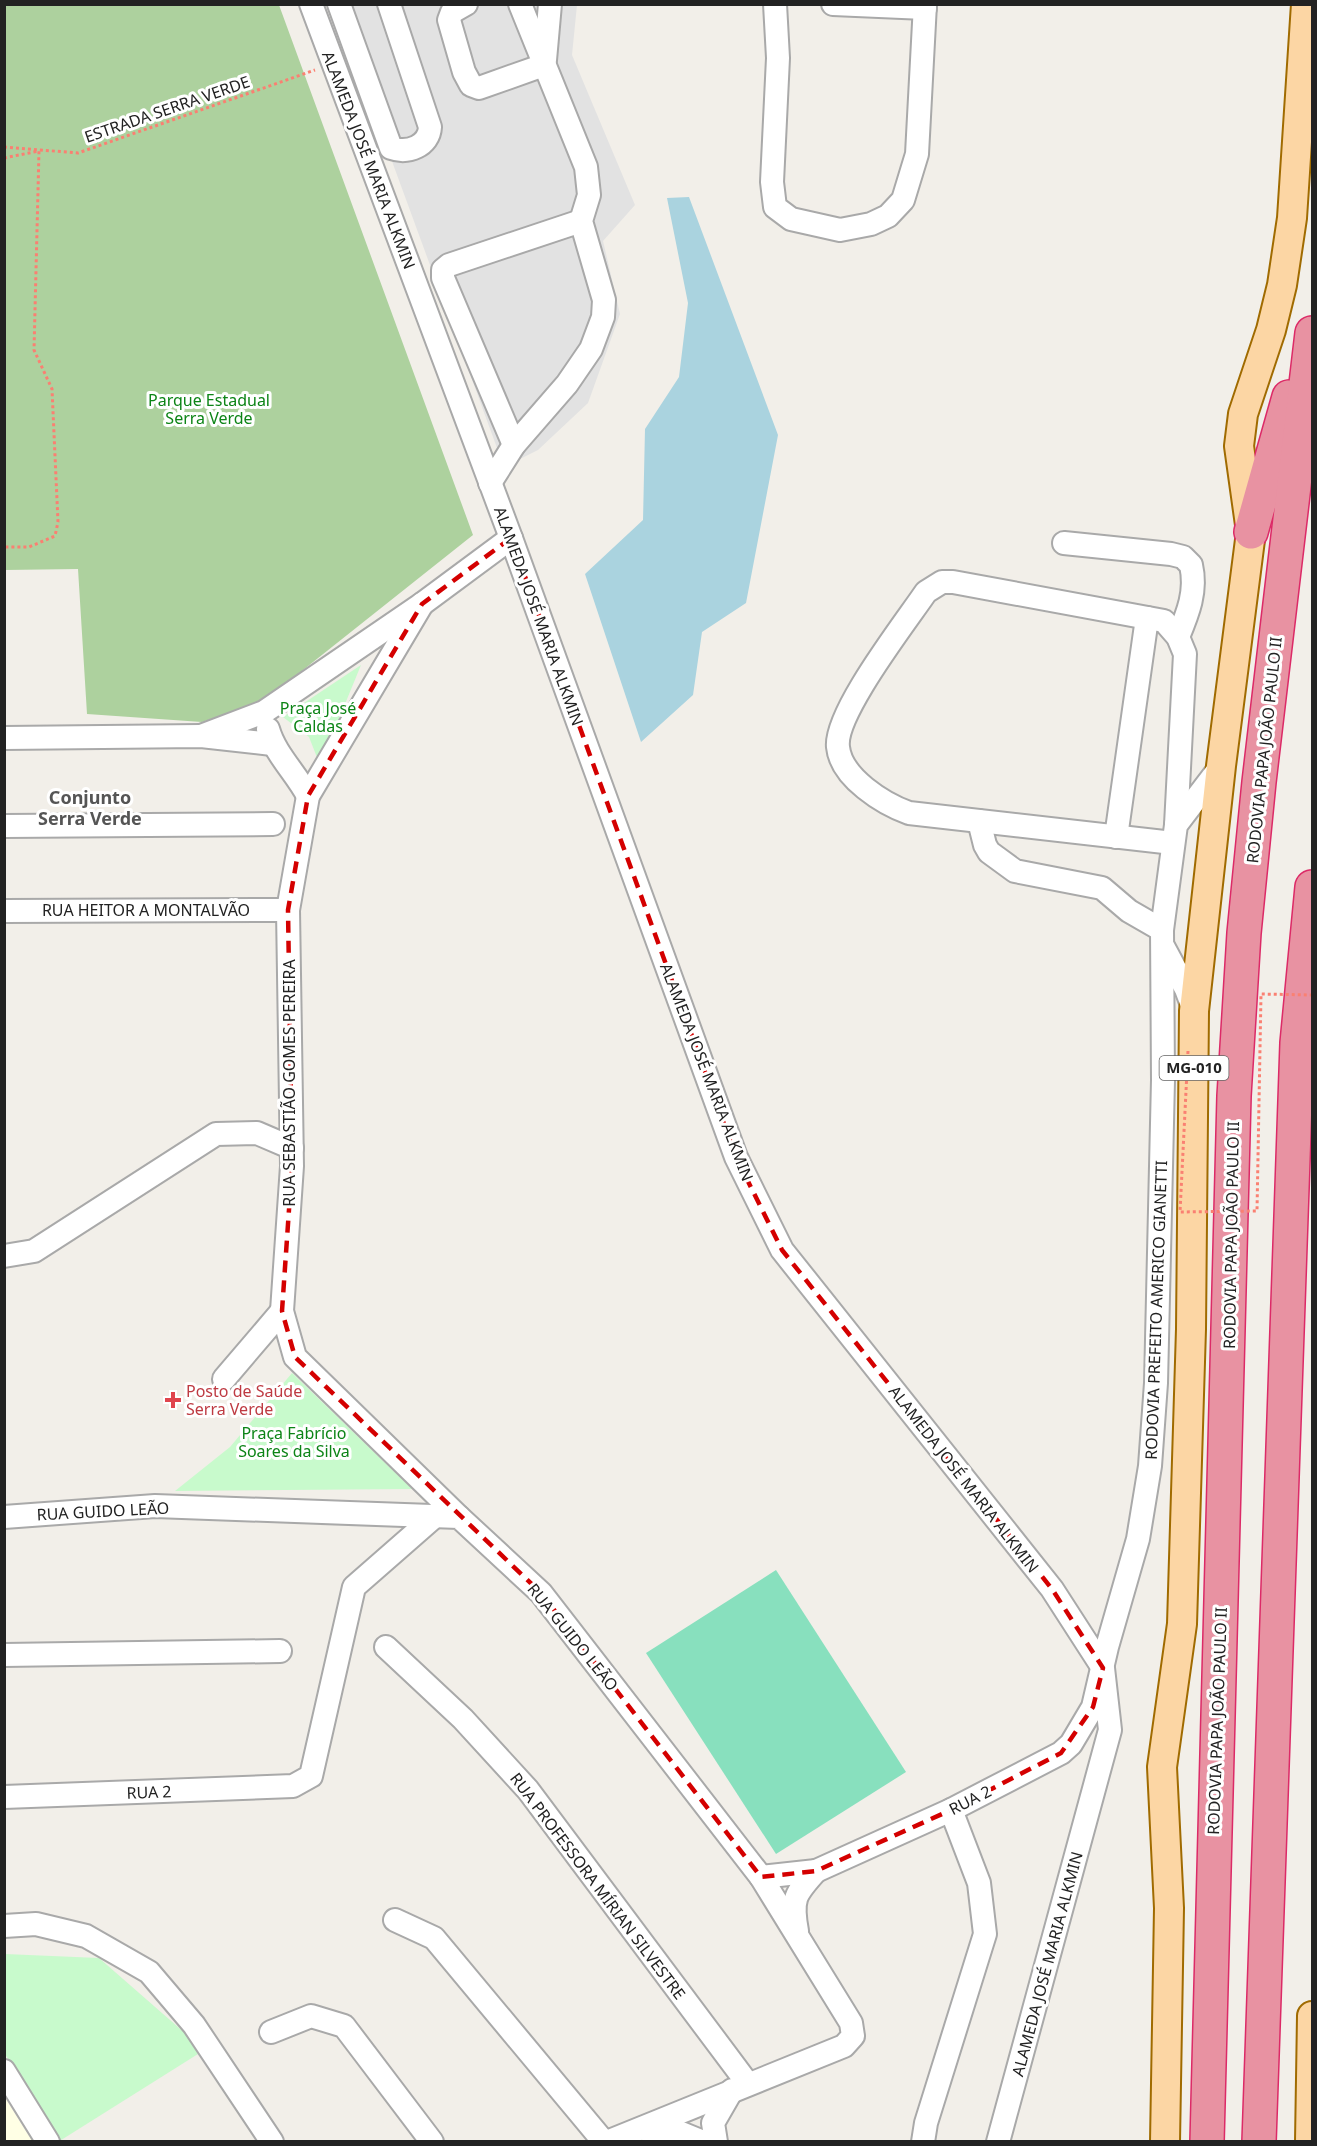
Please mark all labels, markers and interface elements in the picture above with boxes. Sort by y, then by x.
street label: ALAMEDA JOSÉ MARIA ALKMIN [317,48,421,272]
street label: ESTRADA SERRA VERDE [81,70,253,148]
park label: Parque Estadual Serra Verde [148,389,270,429]
street label: ALAMEDA JOSÉ MARIA ALKMIN [489,503,589,729]
street label: RODOVIA PAPA JOÃO PAULO II [1241,636,1287,864]
park label: Praça José Caldas [280,697,356,737]
district label: Conjunto Serra Verde [38,785,142,830]
street label: RUA HEITOR A MONTALVÃO [42,899,250,921]
street label: RUA SEBASTIÃO GOMES PEREIRA [278,959,300,1207]
street label: ALAMEDA JOSÉ MARIA ALKMIN [655,960,759,1184]
road number: MG-010 [1160,1056,1228,1080]
street label: RODOVIA PAPA JOÃO PAULO II [1218,1121,1244,1349]
street label: RODOVIA PREFEITO AMERICO GIANETTI [1140,1160,1172,1460]
place label: Posto de Saúde Serra Verde [186,1380,302,1420]
street label: ALAMEDA JOSÉ MARIA ALKMIN [884,1381,1044,1577]
marker: Posto de Saúde Serra Verde [164,1391,182,1409]
park label: Praça Fabrício Soares da Silva [238,1422,350,1462]
street label: RUA GUIDO LEÃO [36,1497,170,1525]
street label: RUA GUIDO LEÃO [523,1579,623,1695]
street label: RODOVIA PAPA JOÃO PAULO II [1202,1607,1232,1835]
street label: RUA PROFESSORA MÍRIAN SILVESTRE [505,1768,691,2004]
street label: RUA 2 [126,1780,172,1804]
street label: RUA 2 [945,1780,995,1820]
street label: ALAMEDA JOSÉ MARIA ALKMIN [1006,1849,1088,2079]

